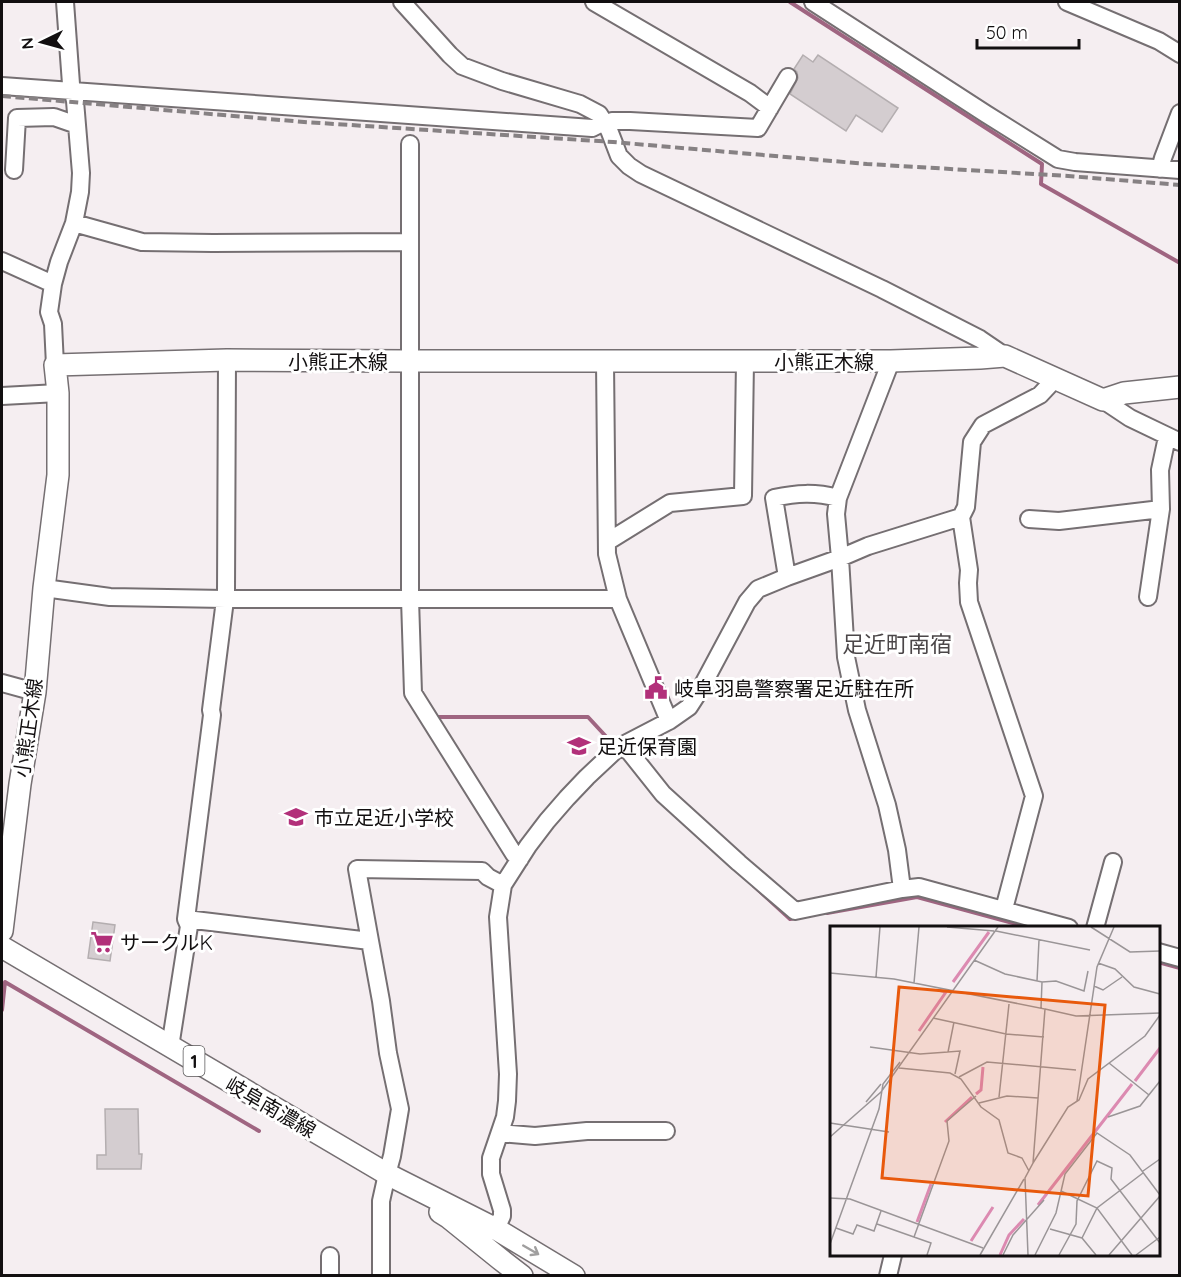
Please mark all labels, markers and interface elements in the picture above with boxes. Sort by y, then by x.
north arrow [12,12,72,72]
scale bar [977,12,1079,50]
text: 50 m [986,21,1028,44]
text: N [17,37,38,50]
street label: 小熊正木線 [288,349,388,374]
street label: 小熊正木線 [774,349,874,374]
district label: 足近町南宿 [842,630,952,658]
public building icon: 岐阜羽島警察署足近駐在所 [643,675,669,701]
place label: 岐阜羽島警察署足近駐在所 [674,676,914,701]
street label: 小熊正木線 [9,677,47,779]
school or university icon: 足近保育園 [566,733,592,759]
place label: 足近保育園 [597,734,697,759]
school or university icon: 市立足近小学校 [283,804,309,830]
place label: 市立足近小学校 [314,805,454,830]
inset map [830,926,1160,1256]
supermarket icon: サークルK [89,929,115,955]
place label: サークルK [120,930,213,955]
road number: 1 [184,1046,204,1076]
street label: 岐阜南濃線 [221,1071,321,1143]
one-way arrow [522,1244,539,1256]

